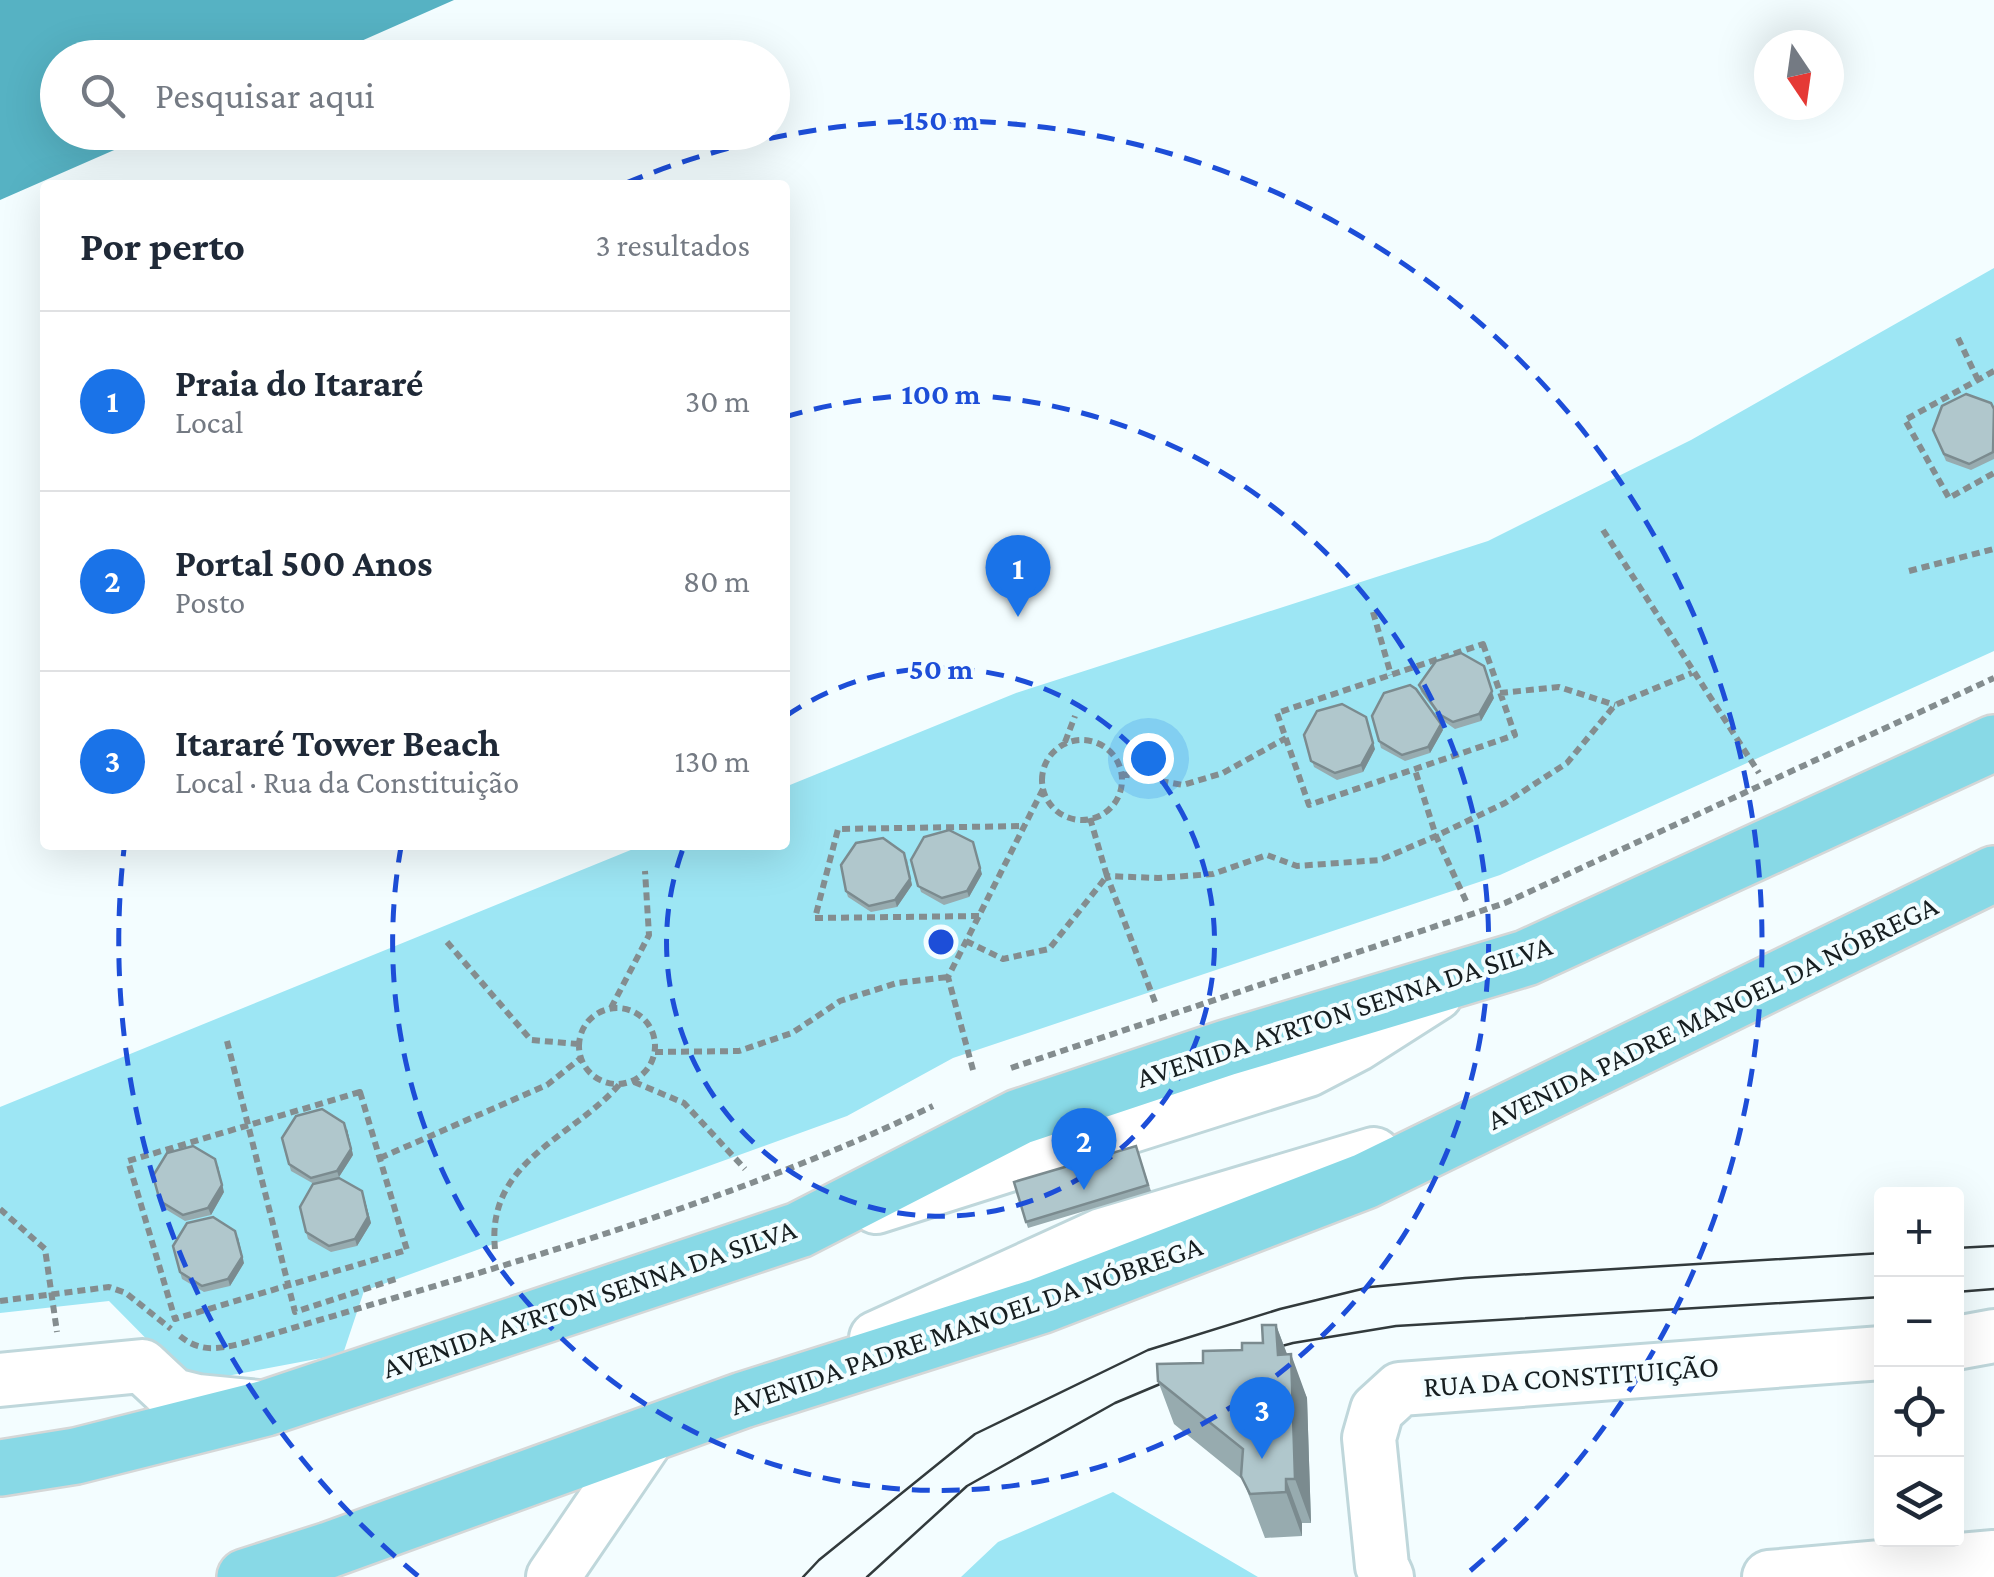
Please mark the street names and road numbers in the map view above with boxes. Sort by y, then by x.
street label: AVENIDA PADRE MANOEL DA NÓBREGA [1481,888,1943,1136]
street label: AVENIDA AYRTON SENNA DA SILVA [1132,928,1557,1094]
street label: AVENIDA AYRTON SENNA DA SILVA [378,1211,801,1384]
street label: AVENIDA PADRE MANOEL DA NÓBREGA [726,1228,1207,1422]
street label: RUA DA CONSTITUIÇÃO [1422,1349,1720,1404]

